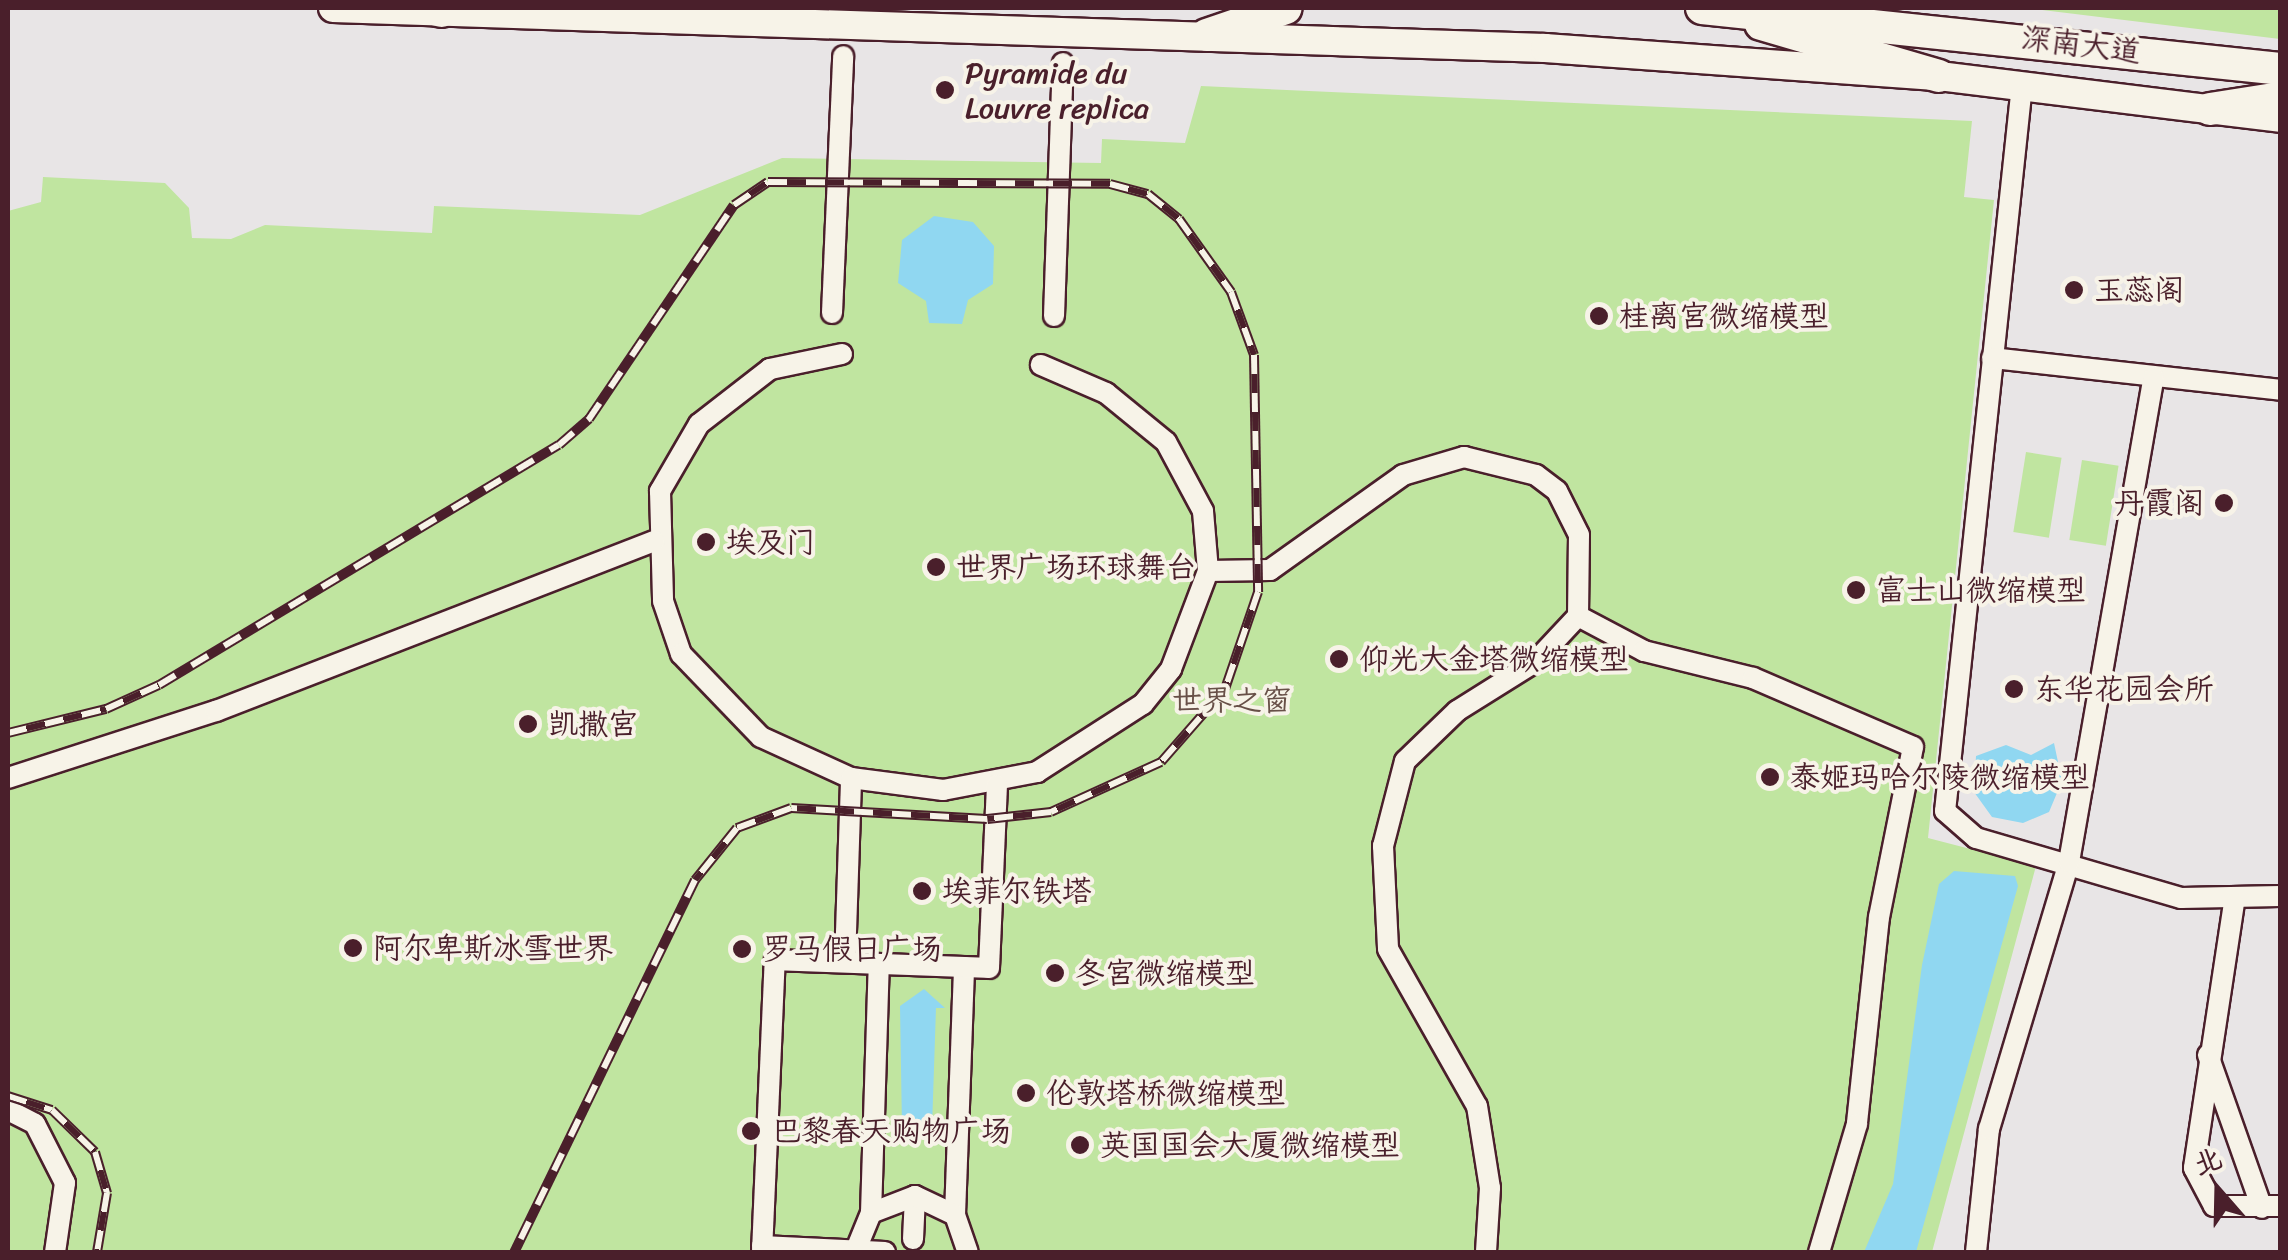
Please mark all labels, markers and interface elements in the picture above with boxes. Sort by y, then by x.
street label: 深南大道 [2019,20,2143,70]
place label: Pyramide du Louvre replica [965,55,1149,126]
marker: Pyramide du Louvre replica [934,79,956,101]
place label: 玉蕊阁 [2094,272,2184,308]
marker: 玉蕊阁 [2063,279,2085,301]
place label: 桂离宫微缩模型 [1619,298,1829,334]
marker: 桂离宫微缩模型 [1588,305,1610,327]
place label: 丹霞阁 [2114,485,2204,521]
marker: 丹霞阁 [2213,492,2235,514]
place label: 埃及门 [726,524,816,560]
marker: 埃及门 [695,531,717,553]
place label: 世界广场环球舞台 [956,549,1196,585]
marker: 世界广场环球舞台 [925,556,947,578]
place label: 富士山微缩模型 [1876,572,2086,608]
marker: 富士山微缩模型 [1845,579,1867,601]
place label: 仰光大金塔微缩模型 [1359,641,1629,677]
marker: 仰光大金塔微缩模型 [1328,648,1350,670]
place label: 东华花园会所 [2034,671,2214,707]
marker: 东华花园会所 [2003,678,2025,700]
park label: 世界之窗 [1172,682,1292,718]
place label: 凯撒宫 [548,706,638,742]
marker: 凯撒宫 [517,713,539,735]
place label: 泰姬玛哈尔陵微缩模型 [1790,759,2090,795]
marker: 泰姬玛哈尔陵微缩模型 [1759,766,1781,788]
place label: 埃菲尔铁塔 [942,873,1092,909]
marker: 埃菲尔铁塔 [911,880,933,902]
place label: 阿尔卑斯冰雪世界 [373,930,613,966]
place label: 罗马假日广场 [762,931,942,967]
marker: 阿尔卑斯冰雪世界 [342,937,364,959]
marker: 罗马假日广场 [731,938,753,960]
place label: 冬宫微缩模型 [1075,955,1255,991]
marker: 冬宫微缩模型 [1044,962,1066,984]
place label: 伦敦塔桥微缩模型 [1046,1075,1286,1111]
marker: 伦敦塔桥微缩模型 [1015,1082,1037,1104]
place label: 巴黎春天购物广场 [771,1113,1011,1149]
marker: 巴黎春天购物广场 [740,1120,762,1142]
place label: 英国国会大厦微缩模型 [1100,1127,1400,1163]
marker: 英国国会大厦微缩模型 [1069,1134,1091,1156]
text: 北 [2186,1134,2229,1189]
north arrow [2168,1140,2268,1240]

